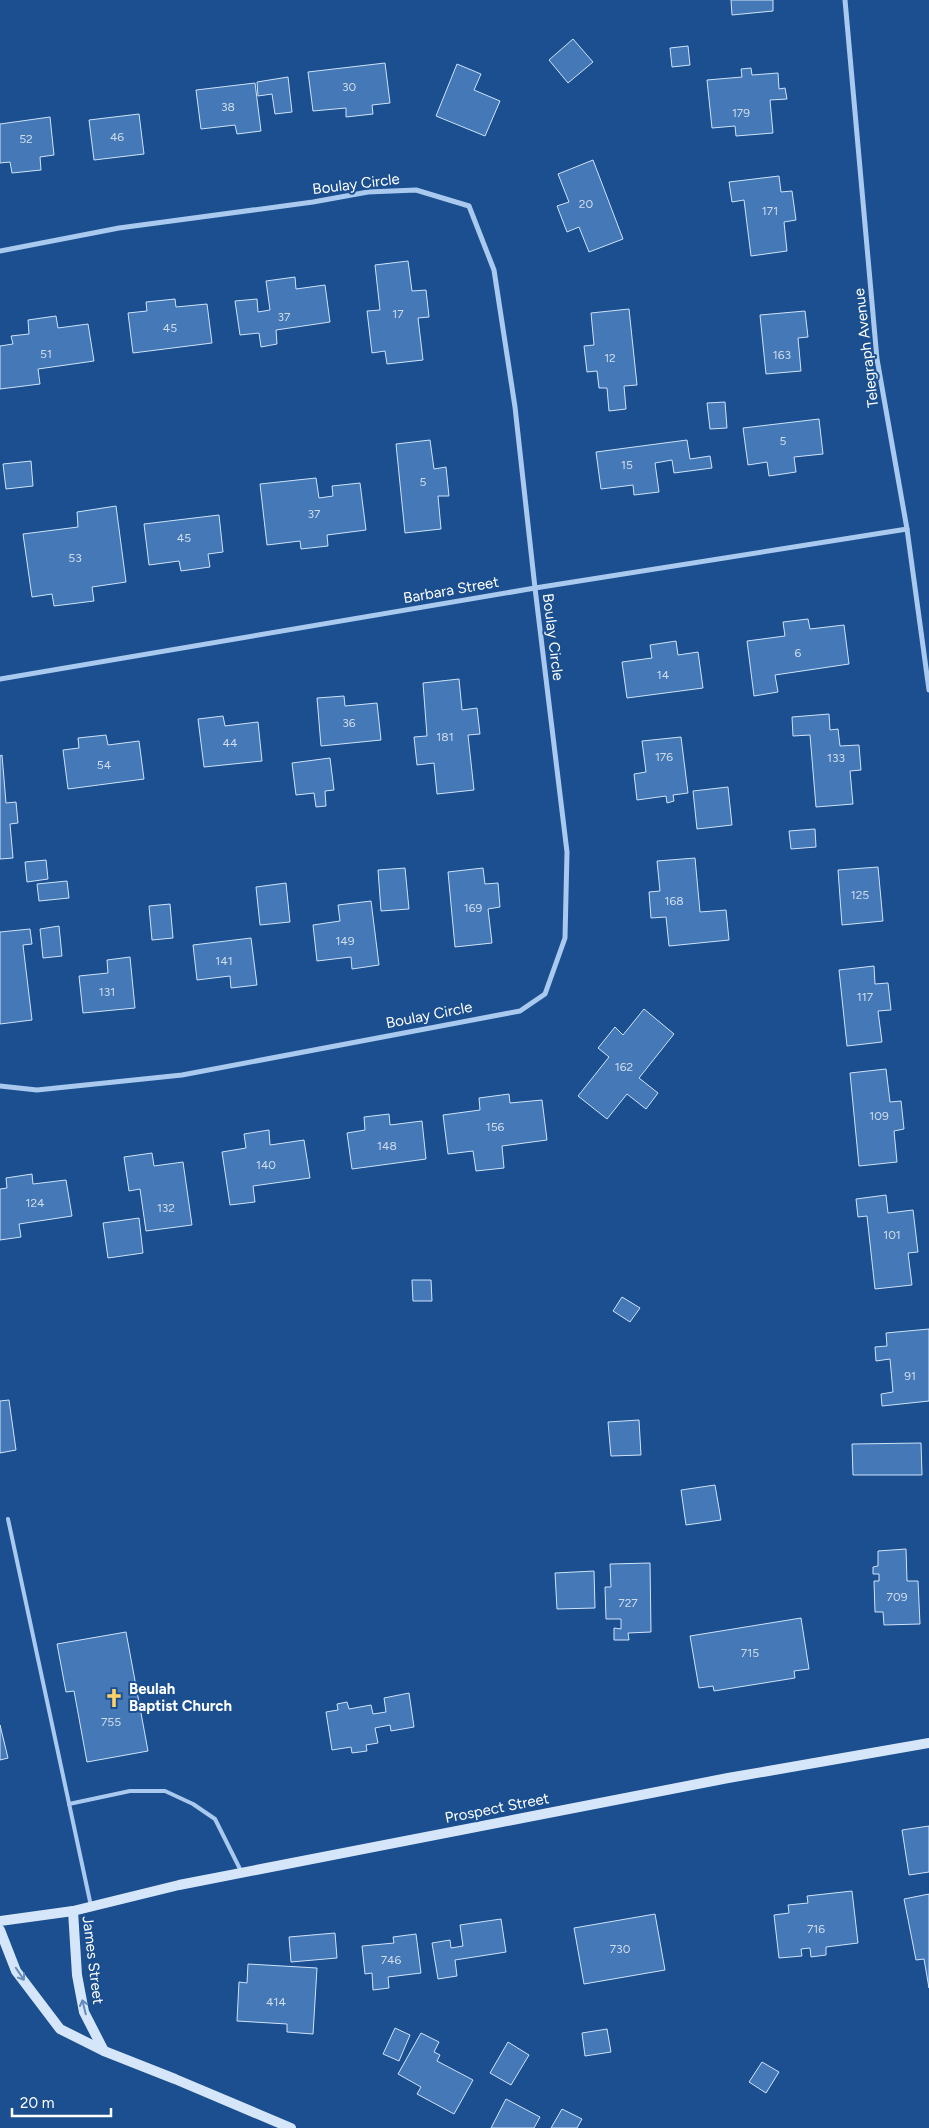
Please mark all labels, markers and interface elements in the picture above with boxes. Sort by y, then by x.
house number: 30 [342,80,356,94]
house number: 38 [221,100,235,114]
house number: 179 [732,106,750,120]
house number: 46 [110,130,124,144]
house number: 52 [19,132,33,146]
street label: Boulay Circle [311,170,401,198]
house number: 20 [579,197,594,211]
house number: 171 [762,204,778,218]
street label: Telegraph Avenue [850,287,882,409]
house number: 17 [392,307,404,321]
house number: 37 [278,310,291,324]
house number: 45 [163,321,177,335]
house number: 51 [40,347,52,361]
house number: 163 [773,348,791,362]
house number: 12 [604,351,616,365]
house number: 5 [780,434,787,448]
house number: 15 [621,458,633,472]
house number: 5 [420,475,427,489]
house number: 37 [308,507,321,521]
house number: 45 [177,531,191,545]
house number: 53 [68,551,82,565]
street label: Barbara Street [402,573,501,607]
street label: Boulay Circle [539,592,567,682]
house number: 6 [795,646,802,660]
house number: 14 [657,668,670,682]
house number: 36 [342,716,356,730]
house number: 181 [436,730,454,744]
house number: 44 [223,736,238,750]
house number: 176 [655,750,673,764]
house number: 133 [827,751,845,765]
house number: 54 [97,758,112,772]
house number: 125 [851,888,869,902]
house number: 168 [664,894,684,908]
house number: 169 [464,901,482,915]
house number: 149 [335,934,355,948]
house number: 141 [215,954,233,968]
house number: 131 [99,985,115,999]
house number: 117 [857,990,874,1004]
street label: Boulay Circle [384,998,474,1032]
house number: 162 [615,1060,633,1074]
house number: 109 [869,1109,889,1123]
house number: 156 [486,1120,505,1134]
house number: 148 [377,1139,397,1153]
house number: 140 [256,1158,276,1172]
house number: 124 [25,1196,45,1210]
house number: 132 [157,1201,175,1215]
house number: 101 [883,1228,901,1242]
house number: 91 [904,1369,916,1383]
house number: 709 [887,1590,908,1604]
house number: 727 [618,1596,638,1610]
house number: 715 [741,1646,759,1660]
place label: Beulah Baptist Church [129,1680,232,1715]
church icon: Beulah Baptist Church [103,1687,125,1709]
house number: 755 [101,1715,121,1729]
street label: Prospect Street [443,1789,551,1827]
street label: James Street [79,1915,107,2006]
house number: 716 [807,1922,825,1936]
house number: 730 [610,1942,631,1956]
house number: 746 [381,1953,402,1967]
one-way arrow [15,1967,25,1981]
house number: 414 [266,1995,286,2009]
one-way arrow [79,1999,88,2015]
scale bar [12,2086,111,2118]
text: 20 m [20,2094,54,2112]

